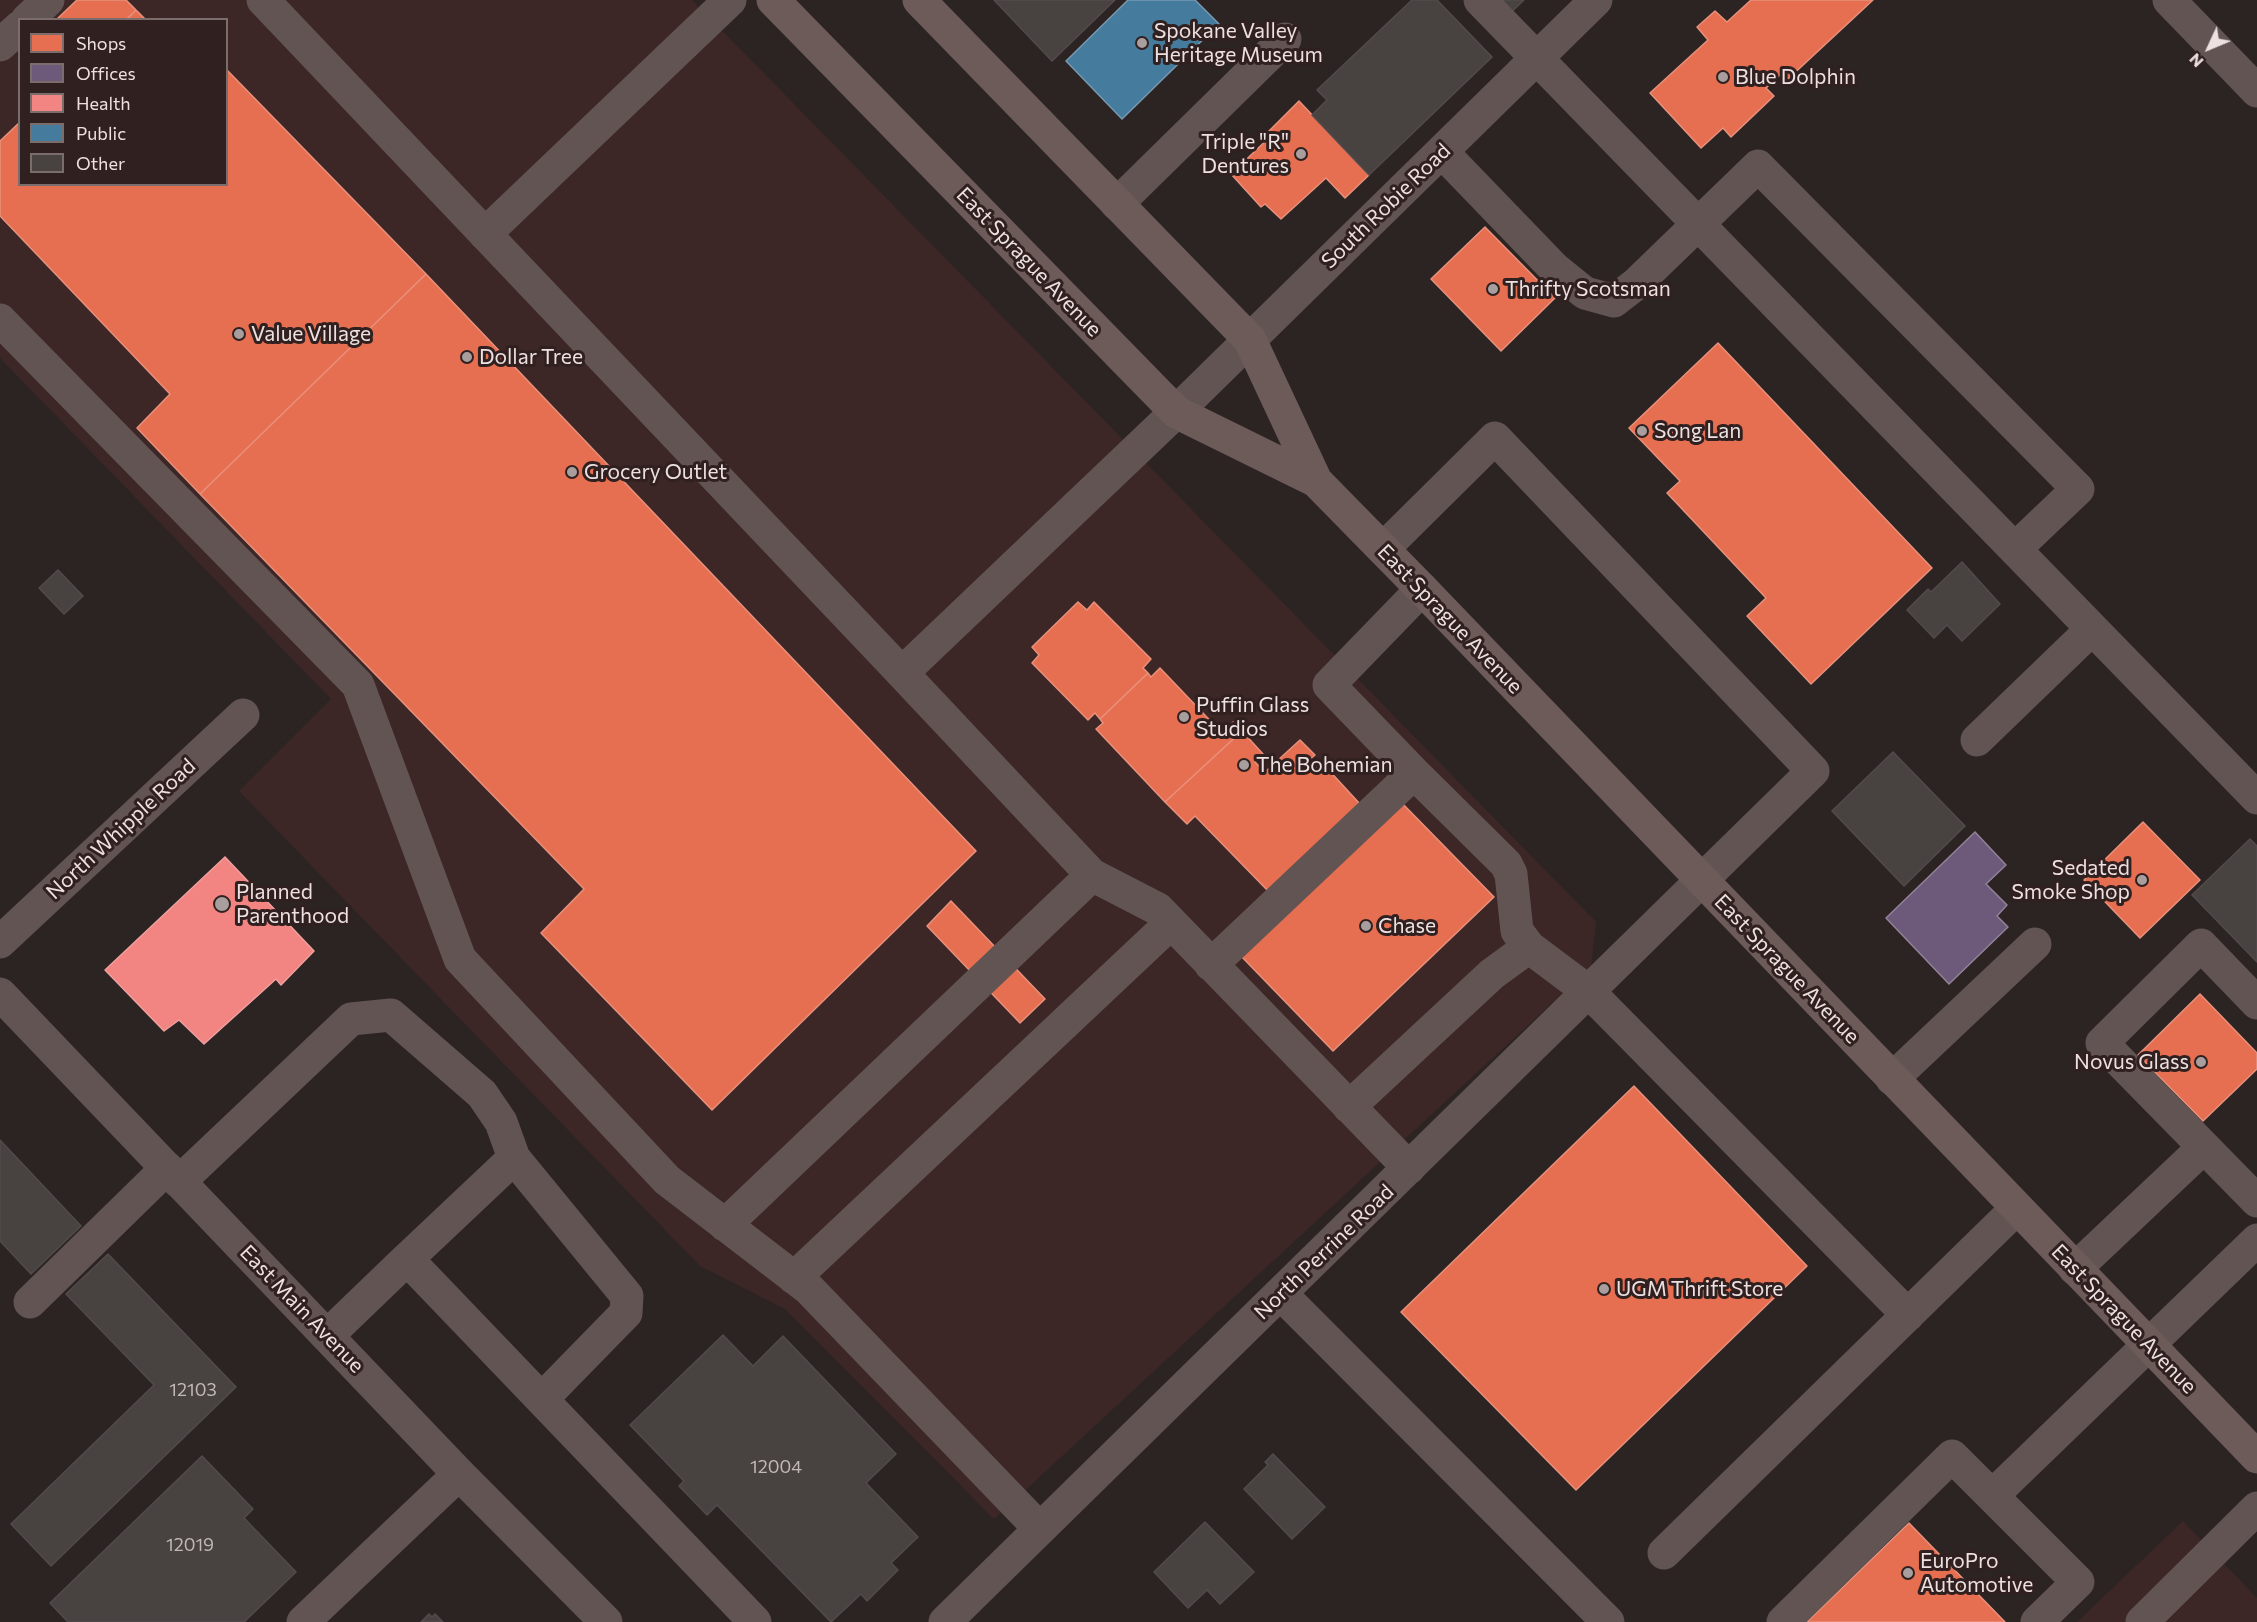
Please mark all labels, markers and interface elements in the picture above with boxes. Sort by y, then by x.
legend [18,18,228,186]
place label: Spokane Valley Heritage Museum [1154,18,1323,68]
north arrow [2179,18,2239,78]
text: Shops [76,32,126,54]
marker: Spokane Valley Heritage Museum [1135,36,1149,50]
text: N [2185,50,2207,72]
text: Offices [76,62,136,84]
place label: Blue Dolphin [1735,64,1856,90]
marker: Blue Dolphin [1716,70,1730,84]
text: Health [76,92,131,114]
text: Public [76,122,126,144]
place label: Triple "R" Dentures [1201,129,1289,179]
street label: South Robie Road [1316,138,1456,274]
marker: Triple "R" Dentures [1294,147,1308,161]
text: Other [76,152,125,174]
street label: East Sprague Avenue [951,182,1107,342]
place label: Thrifty Scotsman [1505,276,1671,302]
marker: Thrifty Scotsman [1486,282,1500,296]
place label: Value Village [251,321,371,347]
marker: Value Village [232,327,246,341]
place label: Dollar Tree [479,344,583,370]
marker: Dollar Tree [460,350,474,364]
place label: Song Lan [1654,418,1741,444]
marker: Song Lan [1635,424,1649,438]
place label: Grocery Outlet [584,459,727,485]
marker: Grocery Outlet [565,465,579,479]
street label: East Sprague Avenue [1372,539,1528,699]
place label: Puffin Glass Studios [1196,692,1309,742]
marker: Puffin Glass Studios [1177,710,1191,724]
place label: The Bohemian [1256,752,1393,778]
street label: North Whipple Road [41,753,201,905]
marker: The Bohemian [1237,758,1251,772]
place label: Sedated Smoke Shop [2011,855,2130,905]
marker: Sedated Smoke Shop [2135,873,2149,887]
place label: Planned Parenthood [236,879,349,929]
street label: East Sprague Avenue [1709,889,1865,1049]
marker: Planned Parenthood [213,895,231,913]
place label: Chase [1378,913,1436,939]
marker: Chase [1359,919,1373,933]
place label: Novus Glass [2074,1049,2189,1075]
marker: Novus Glass [2194,1055,2208,1069]
street label: North Perrine Road [1249,1179,1399,1325]
street label: East Sprague Avenue [2046,1239,2202,1399]
street label: East Main Avenue [235,1240,369,1378]
place label: UGM Thrift Store [1616,1276,1783,1302]
marker: UGM Thrift Store [1597,1282,1611,1296]
house number: 12103 [169,1379,217,1401]
house number: 12004 [750,1456,802,1478]
house number: 12019 [166,1534,214,1556]
place label: EuroPro Automotive [1920,1548,2033,1598]
marker: EuroPro Automotive [1901,1566,1915,1580]

